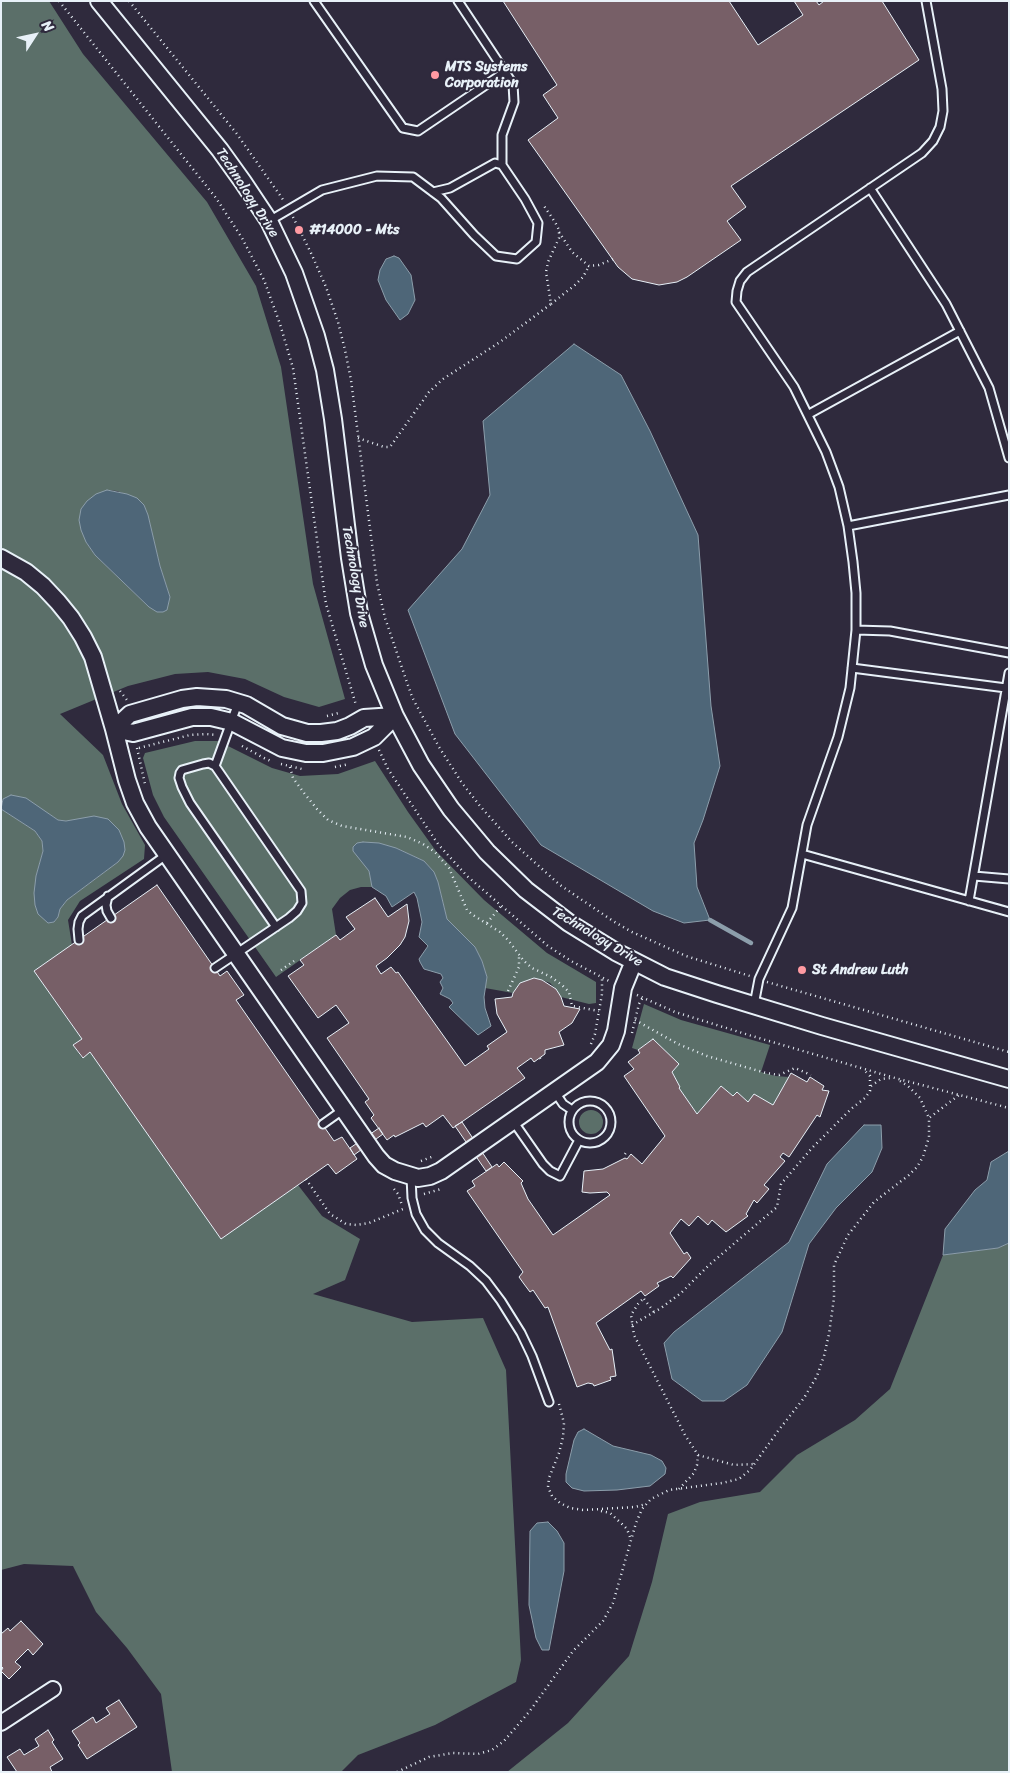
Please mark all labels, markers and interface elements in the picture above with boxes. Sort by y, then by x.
north arrow [10,10,60,60]
text: N [35,15,61,37]
place label: MTS Systems Corporation [445,59,528,92]
marker: MTS Systems Corporation [429,69,441,81]
street label: Technology Drive [212,145,282,241]
place label: #14000 - Mts [309,222,399,238]
marker: #14000 - Mts [293,224,305,236]
street label: Technology Drive [338,525,372,629]
street label: Technology Drive [548,903,646,971]
place label: St Andrew Luth [812,962,908,978]
marker: St Andrew Luth [796,964,808,976]

